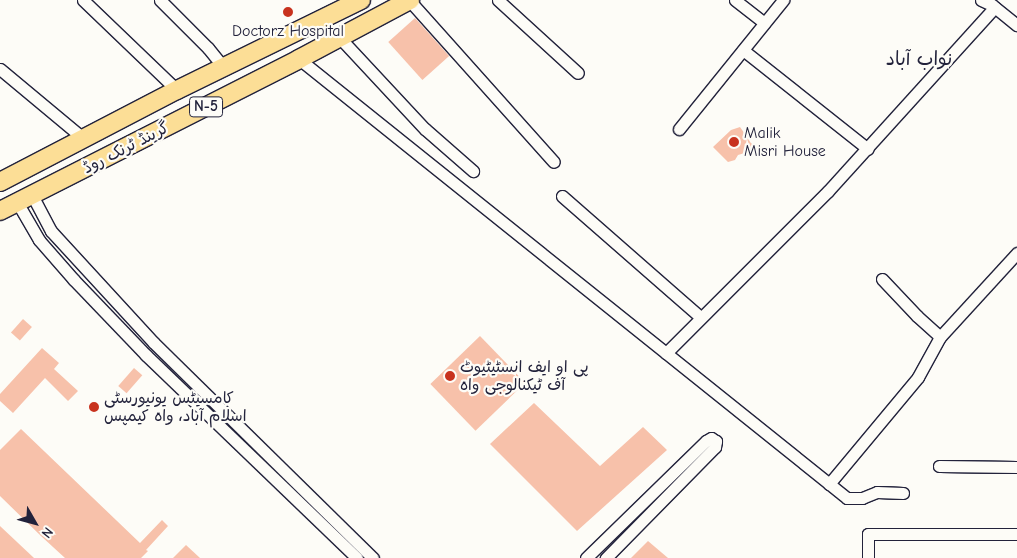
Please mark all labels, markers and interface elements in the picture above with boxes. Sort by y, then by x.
marker: Doctorz Hospital [281,5,295,19]
place label: Doctorz Hospital [232,21,344,41]
district label: نواب آباد [886,49,952,71]
road number: N-5 [188,94,224,120]
street label: گرینڈ ٹرنک روڈ [80,118,172,178]
place label: Malik Misri House [744,123,826,161]
marker: Malik Misri House [728,136,740,148]
place label: پی او ایف انسٹیٹیوٹ آف ٹیکنالوجی واہ [460,357,589,395]
marker: پی او ایف انسٹیٹیوٹ آف ٹیکنالوجی واہ [444,370,456,382]
place label: کامسیٹس یونیورسٹی اسلام آباد، واہ کیمپس [104,388,247,426]
marker: کامسیٹس یونیورسٹی اسلام آباد، واہ کیمپس [88,401,100,413]
north arrow [10,498,60,548]
text: N [38,524,57,541]

